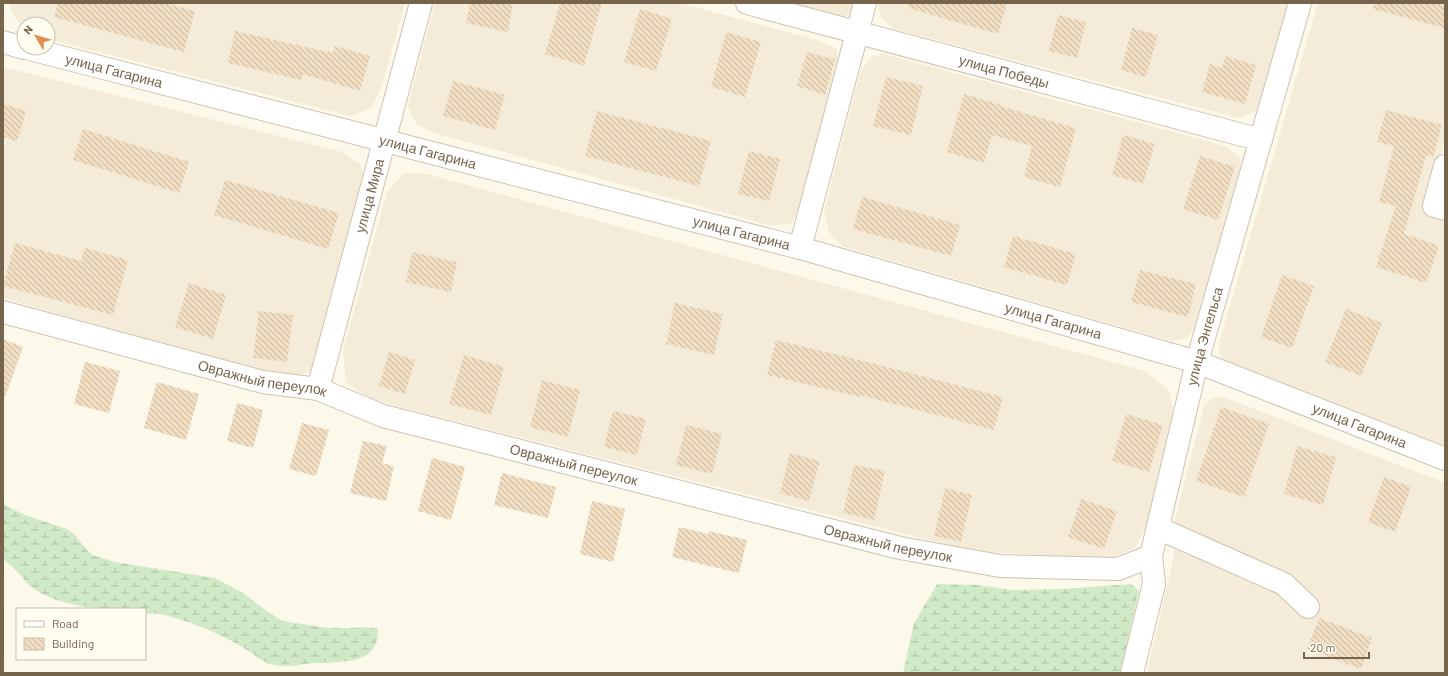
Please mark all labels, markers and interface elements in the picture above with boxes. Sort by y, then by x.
north arrow [16,16,56,56]
text: N [20,23,35,36]
street label: улица Гагарина [64,50,165,91]
street label: улица Победы [957,51,1051,91]
street label: улица Гагарина [378,131,479,172]
street label: улица Мира [351,156,387,235]
street label: улица Гагарина [691,212,792,253]
street label: улица Энгельса [1183,285,1226,387]
street label: улица Гагарина [1003,298,1104,342]
street label: Овражный переулок [196,356,331,400]
street label: улица Гагарина [1310,399,1409,451]
street label: Овражный переулок [508,440,641,489]
street label: Овражный переулок [822,520,955,565]
legend [16,608,146,660]
text: Road [52,616,79,630]
scale bar [1304,634,1369,660]
text: Building [52,636,94,650]
text: 20 m [1310,640,1336,654]

